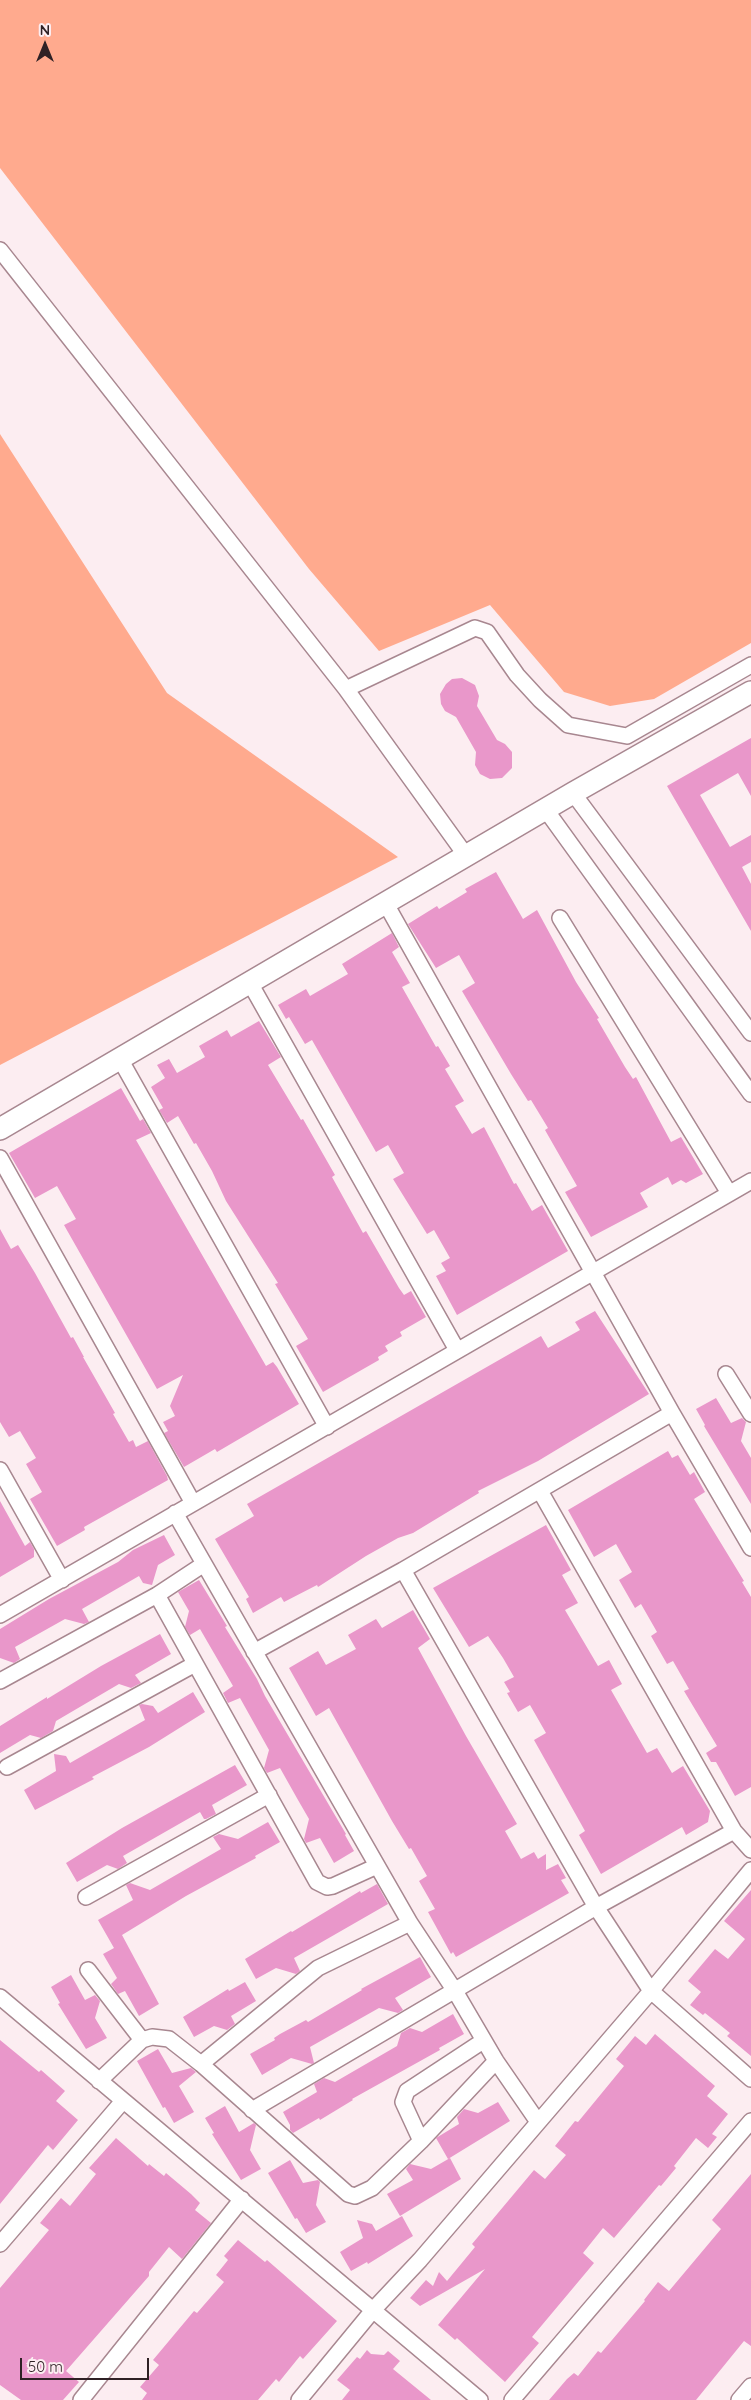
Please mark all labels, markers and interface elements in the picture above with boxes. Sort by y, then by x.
north arrow [20,20,70,70]
text: N [40,21,50,39]
scale bar [22,2348,151,2380]
text: 50 m [28,2357,63,2376]

